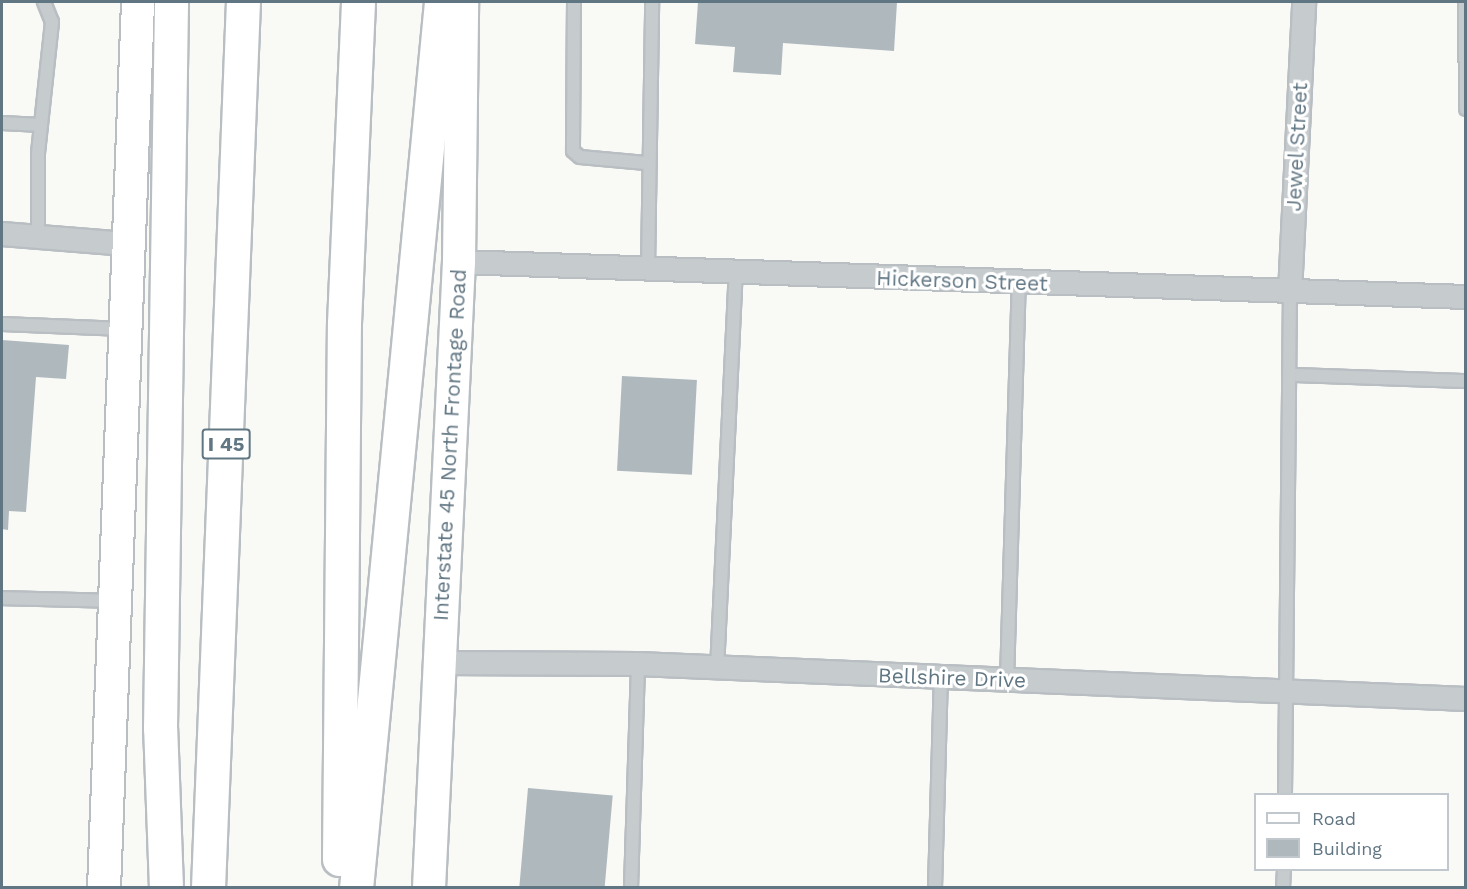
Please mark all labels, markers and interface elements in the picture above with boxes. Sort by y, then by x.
street label: Jewel Street [1281,82,1313,212]
street label: Hickerson Street [876,265,1048,297]
street label: Interstate 45 North Frontage Road [428,268,472,622]
road number: I 45 [200,427,252,461]
street label: Bellshire Drive [878,663,1026,693]
legend [1254,793,1449,871]
text: Road [1312,808,1356,829]
text: Building [1312,838,1382,859]

